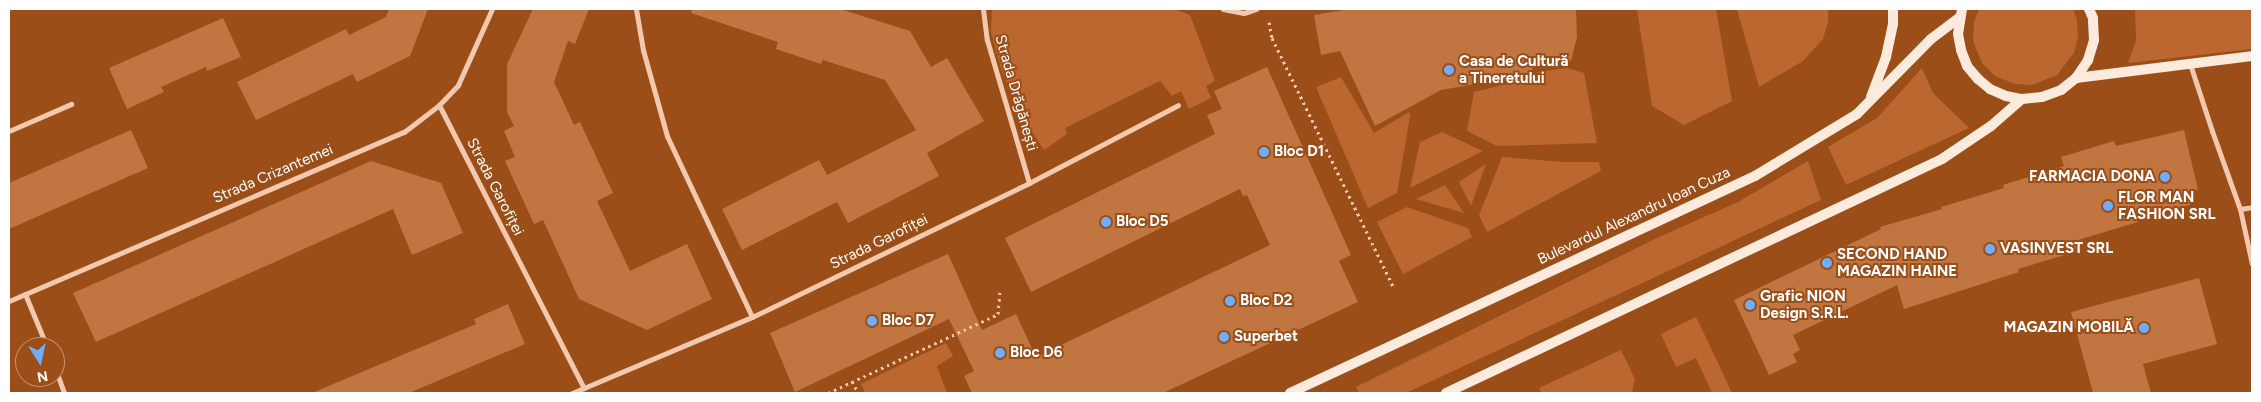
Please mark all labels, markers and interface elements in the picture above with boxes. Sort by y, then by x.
street label: Strada Drăgănești [991,33,1041,153]
place label: Casa de Cultură a Tineretului [1459,52,1568,87]
marker: Casa de Cultură a Tineretului [1443,64,1455,76]
street label: Strada Garofiței [463,135,527,239]
street label: Strada Crizantemei [210,141,336,207]
place label: Bloc D1 [1274,143,1324,161]
marker: Bloc D1 [1258,146,1270,158]
street label: Bulevardul Alexandru Ioan Cuza [1535,163,1733,269]
place label: FARMACIA DONA [2029,168,2155,186]
marker: FARMACIA DONA [2159,171,2171,183]
place label: FLOR MAN FASHION SRL [2118,188,2216,223]
marker: FLOR MAN FASHION SRL [2102,200,2114,212]
street label: Strada Garofiței [827,210,931,274]
place label: Bloc D5 [1116,213,1169,231]
marker: Bloc D5 [1100,216,1112,228]
place label: VASINVEST SRL [2000,240,2113,258]
marker: VASINVEST SRL [1984,243,1996,255]
place label: SECOND HAND MAGAZIN HAINE [1837,245,1957,280]
marker: SECOND HAND MAGAZIN HAINE [1821,257,1833,269]
place label: Grafic NION Design S.R.L. [1760,287,1849,322]
place label: Bloc D2 [1240,292,1293,310]
marker: Bloc D2 [1224,295,1236,307]
marker: Grafic NION Design S.R.L. [1744,299,1756,311]
place label: Bloc D7 [882,312,934,330]
marker: Bloc D7 [866,315,878,327]
place label: MAGAZIN MOBILĂ [2004,319,2134,337]
marker: MAGAZIN MOBILĂ [2138,322,2150,334]
place label: Superbet [1234,328,1298,346]
marker: Superbet [1218,331,1230,343]
north arrow [15,337,65,387]
place label: Bloc D6 [1010,344,1063,362]
marker: Bloc D6 [994,347,1006,359]
text: N [36,367,49,386]

